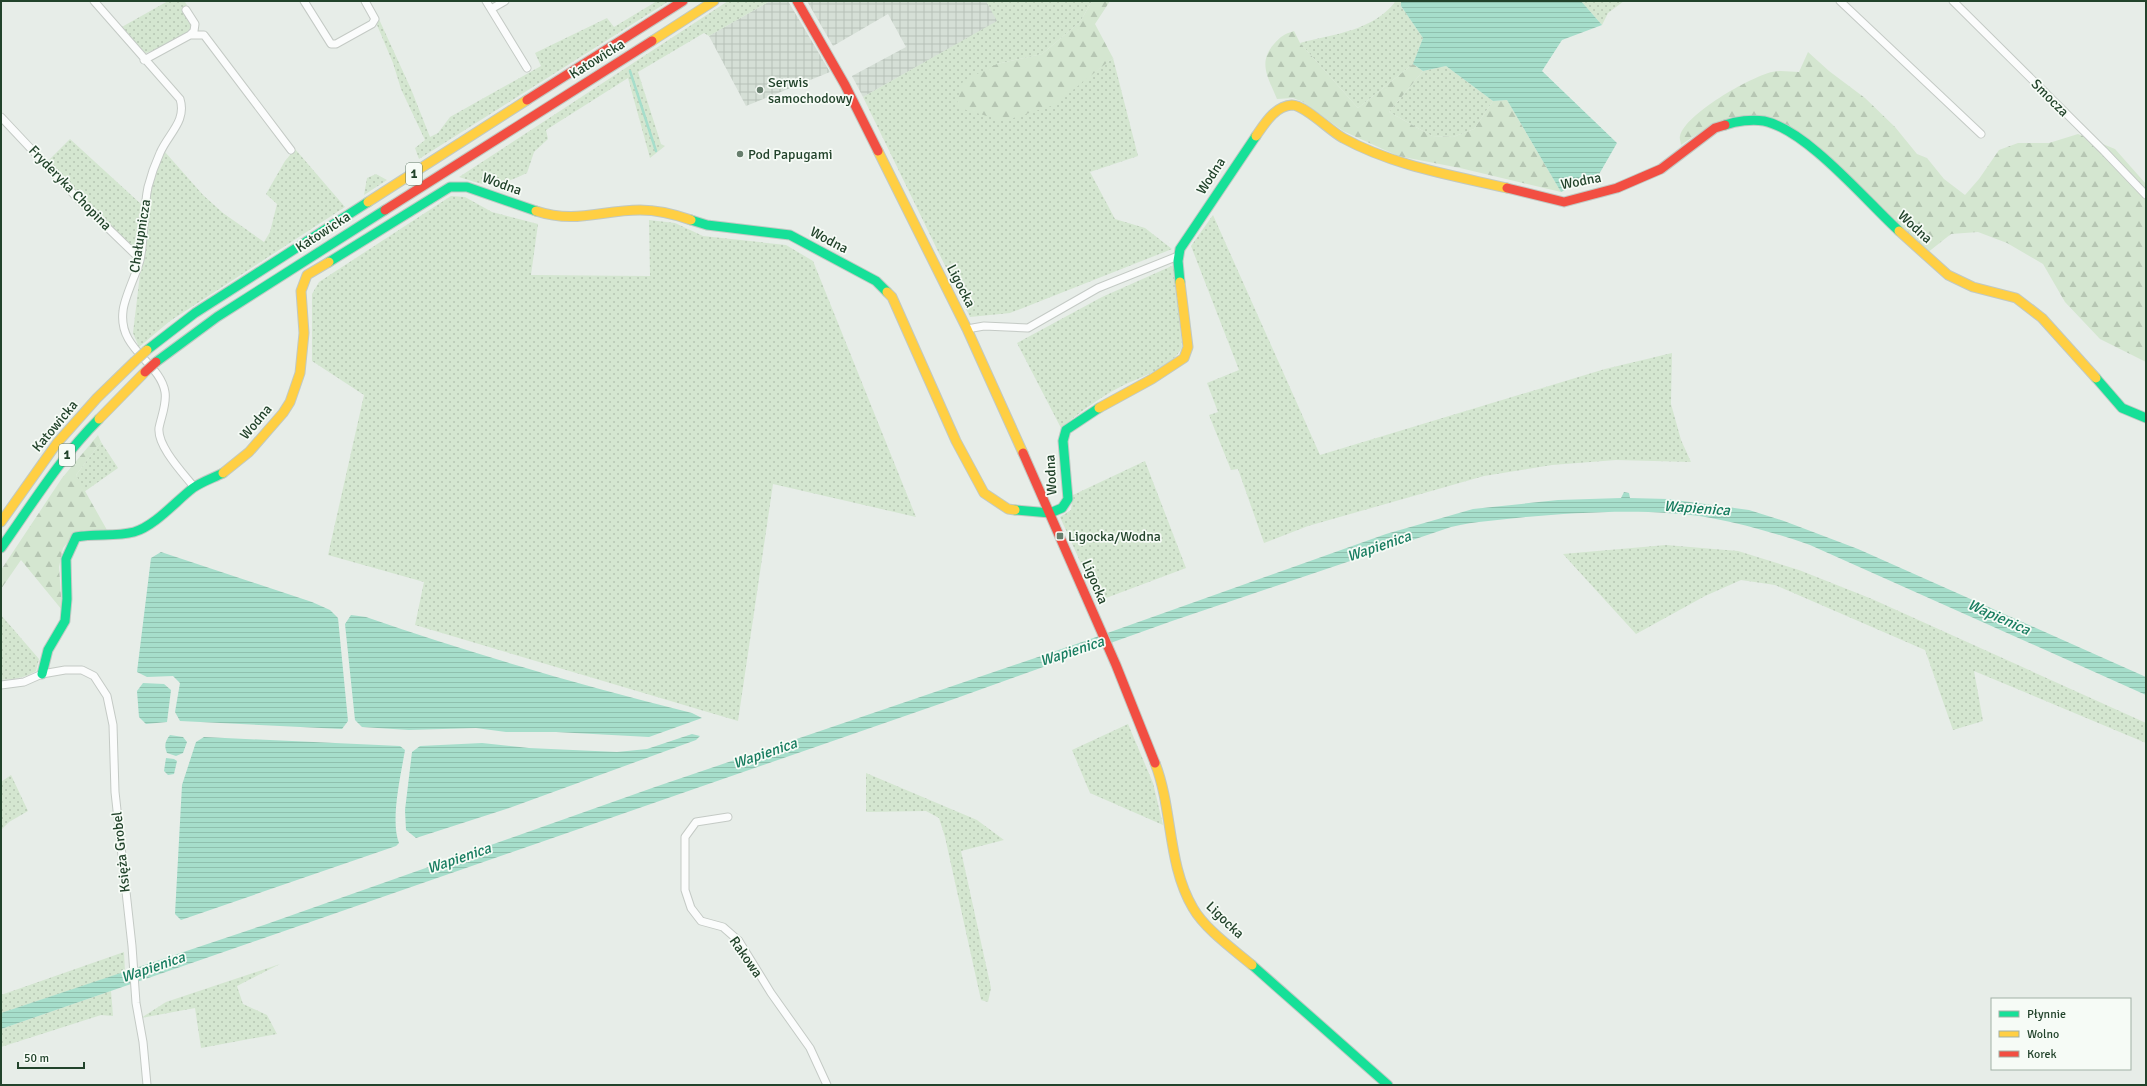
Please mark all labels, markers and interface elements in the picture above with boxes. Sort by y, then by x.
street label: Katowicka [566,35,628,83]
place label: Serwis samochodowy [768,74,853,107]
street label: Smocza [2028,76,2072,120]
marker: Serwis samochodowy [755,85,765,95]
street label: Fryderyka Chopina [25,142,115,234]
place label: Pod Papugami [748,146,833,163]
marker: Pod Papugami [735,149,745,159]
street label: Wodna [1193,154,1229,198]
road number: 1 [406,163,422,185]
street label: Wodna [480,169,524,199]
street label: Wodna [1559,169,1603,193]
street label: Chałupnicza [126,198,154,274]
street label: Wodna [1894,207,1936,247]
street label: Katowicka [292,208,354,256]
street label: Wodna [807,223,851,257]
street label: Ligocka [943,262,979,310]
street label: Katowicka [29,397,81,455]
street label: Wodna [236,401,276,443]
road number: 1 [59,444,75,466]
street label: Wodna [1041,454,1061,496]
water label: Wapienica [1663,497,1731,519]
water label: Wapienica [1345,527,1414,565]
place label: Ligocka/Wodna [1068,528,1161,545]
marker: Ligocka/Wodna [1055,531,1065,541]
street label: Ligocka [1078,557,1112,607]
water label: Wapienica [1965,595,2033,639]
water label: Wapienica [1038,632,1107,670]
water label: Wapienica [731,734,800,772]
street label: Księża Grobel [108,811,134,893]
water label: Wapienica [425,839,494,877]
street label: Ligocka [1202,898,1248,942]
street label: Rakowa [726,933,766,981]
water label: Wapienica [119,948,188,986]
legend [1991,998,2131,1070]
text: Płynnie [2027,1007,2066,1022]
text: Wolno [2027,1027,2059,1042]
scale bar [18,1044,84,1070]
text: Korek [2027,1047,2056,1062]
text: 50 m [24,1051,49,1066]

